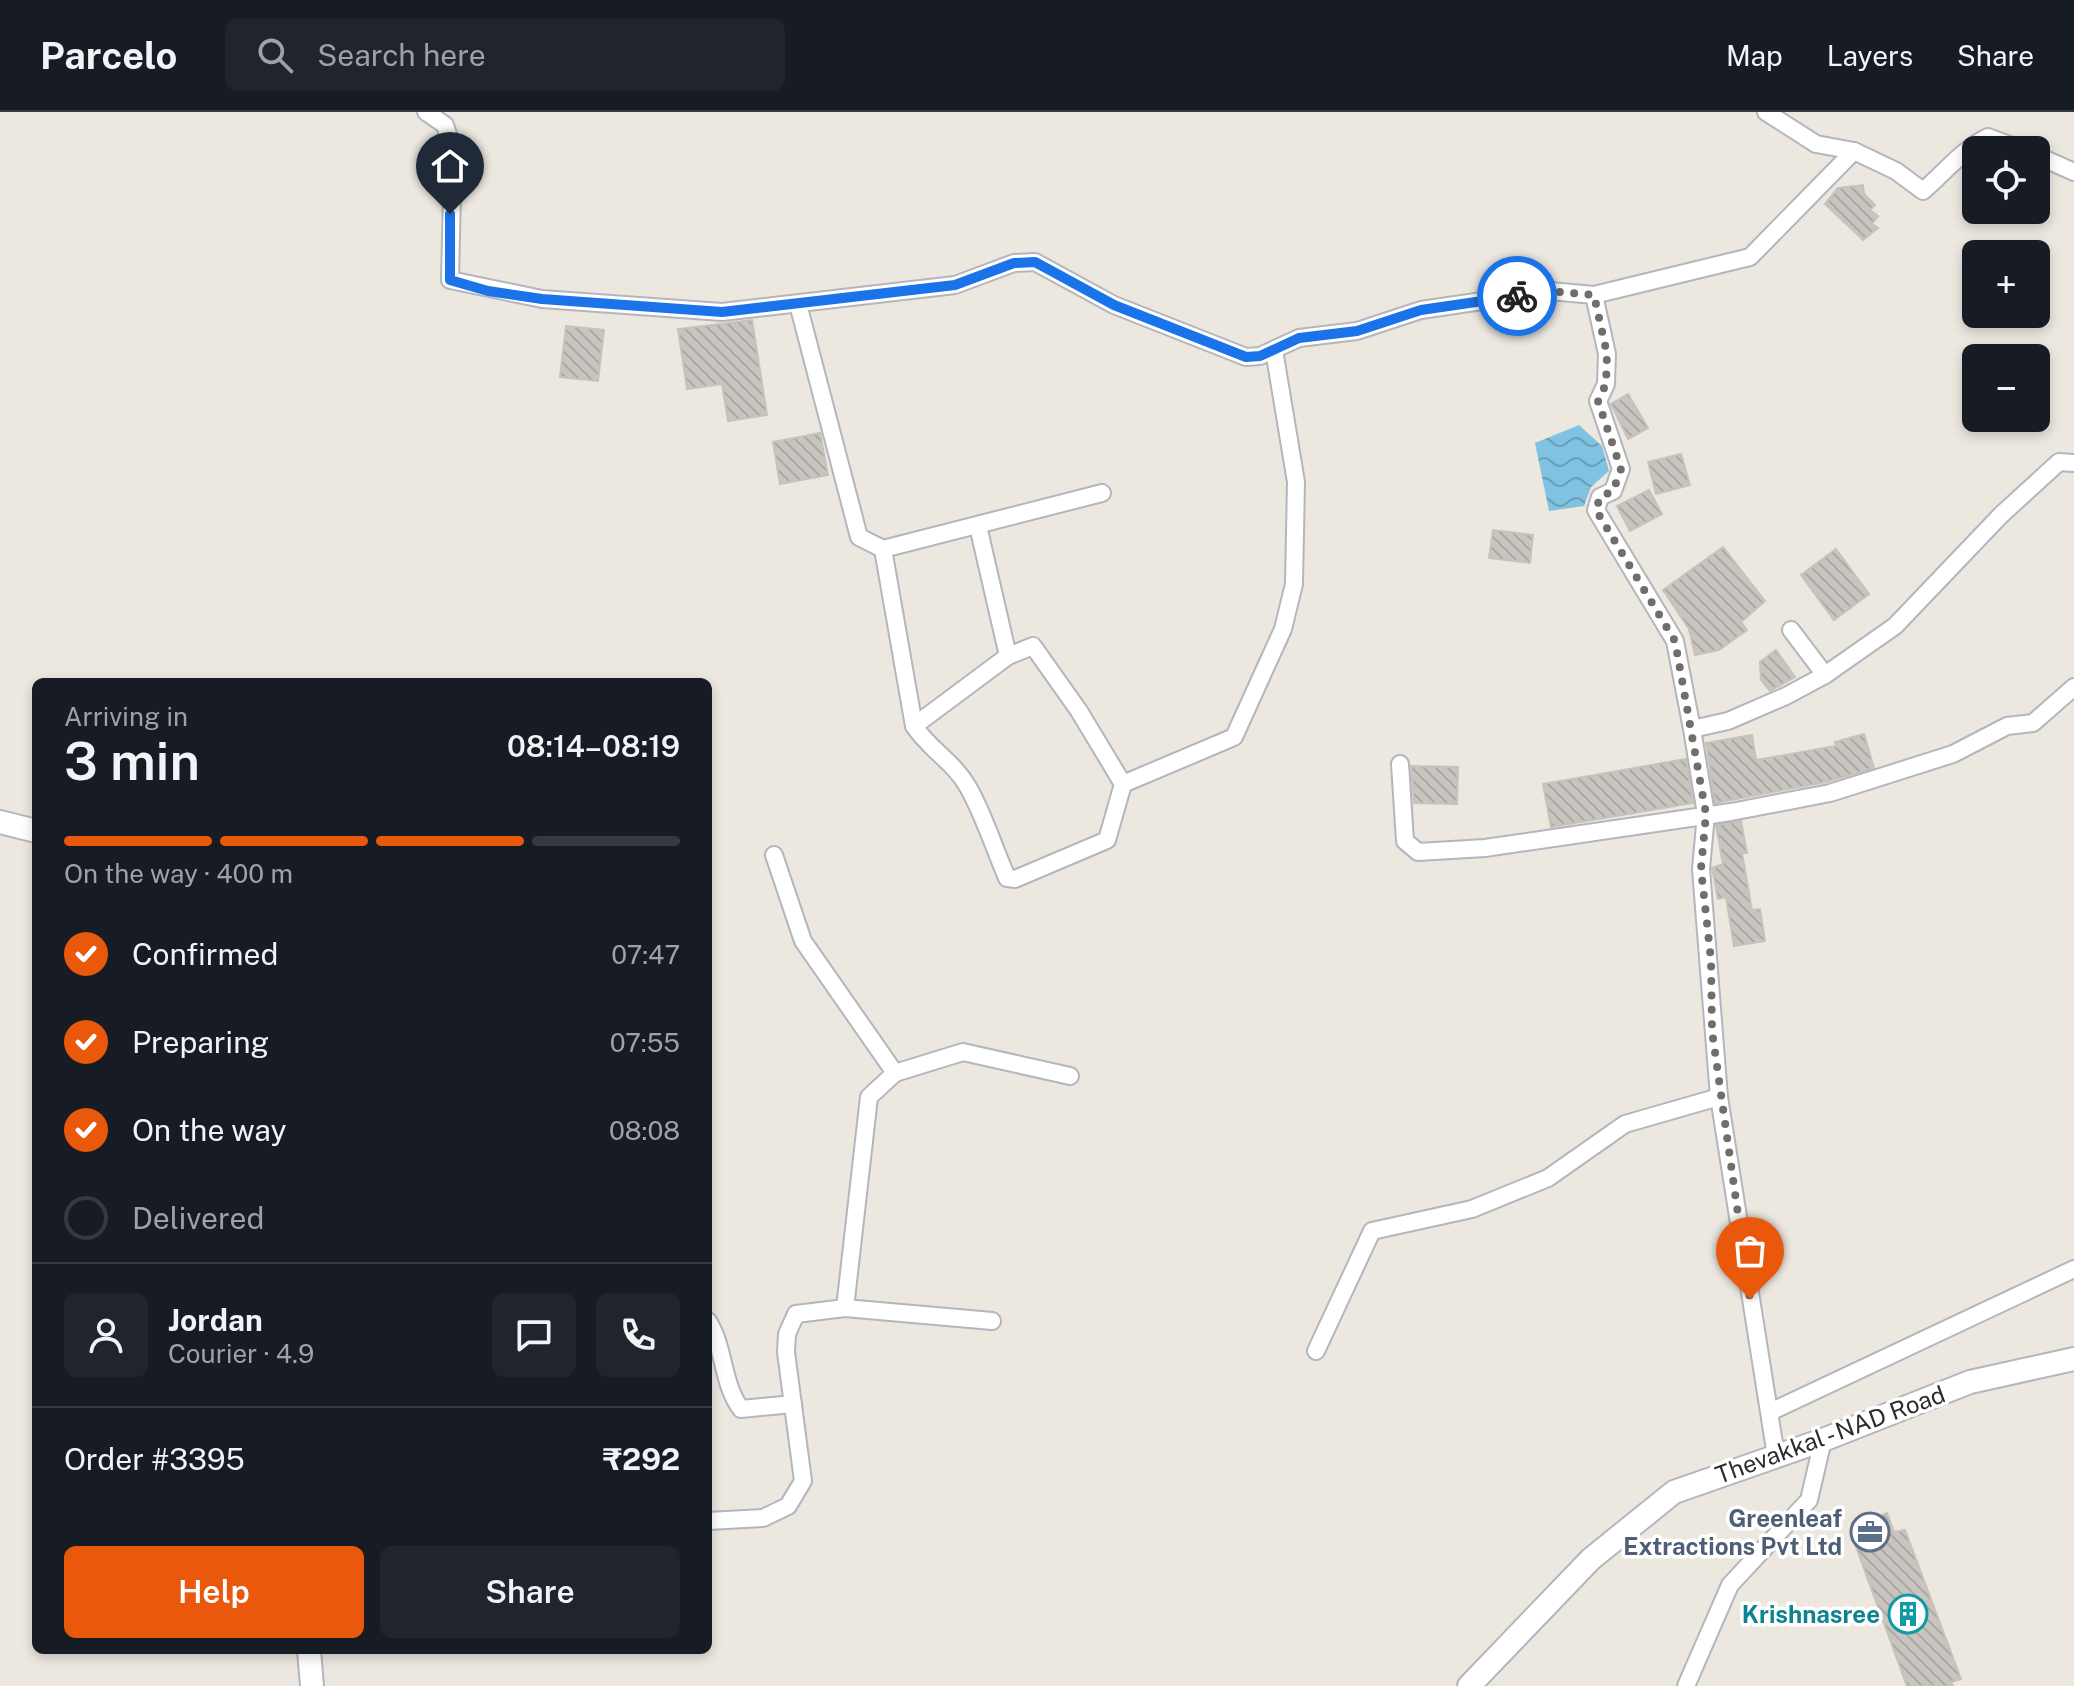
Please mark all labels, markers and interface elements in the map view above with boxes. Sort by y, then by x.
search box [225,19,785,91]
text: Parcelo [40,33,177,78]
icon: search [253,33,297,77]
text: Search here [317,37,486,73]
text: Map [1726,39,1783,72]
text: Layers [1827,39,1913,72]
text: Share [1957,39,2034,72]
pin [416,132,484,214]
map controls [1962,136,2050,432]
button: locate [1962,136,2050,224]
icon: home [428,144,472,188]
button: + [1962,240,2050,328]
courier [1477,256,1557,336]
icon: bike [1495,274,1539,318]
button: − [1962,344,2050,432]
text: Arriving in [64,701,188,732]
text: 08:14–08:19 [507,728,680,764]
text: 3 min [64,731,200,792]
text: On the way · 400 m [64,858,293,889]
icon: check [64,932,108,976]
text: Confirmed [132,936,278,972]
text: 07:47 [611,939,680,970]
icon: check [64,1020,108,1064]
text: Preparing [132,1024,269,1060]
text: 07:55 [610,1027,680,1058]
icon: check [64,1108,108,1152]
text: On the way [132,1112,286,1148]
text: 08:08 [609,1115,680,1146]
text: Delivered [132,1200,264,1236]
pin [1716,1217,1784,1299]
icon: bag [1728,1229,1772,1273]
button: person [64,1293,148,1377]
button: chat [492,1293,576,1377]
button: phone [596,1293,680,1377]
text: Jordan [168,1302,263,1338]
text: Courier · 4.9 [168,1338,314,1369]
street label: Thevakkal - NAD Road [1711,1379,1949,1489]
text: Order #3395 [64,1441,245,1477]
text: ₹292 [603,1441,680,1477]
place label: Greenleaf Extractions Pvt Ltd [1623,1504,1842,1560]
office icon: Greenleaf Extractions Pvt Ltd [1849,1511,1891,1553]
button: Help [64,1546,364,1638]
button: Share [380,1546,680,1638]
building icon: Krishnasree [1887,1593,1929,1635]
place label: Krishnasree [1742,1600,1880,1628]

